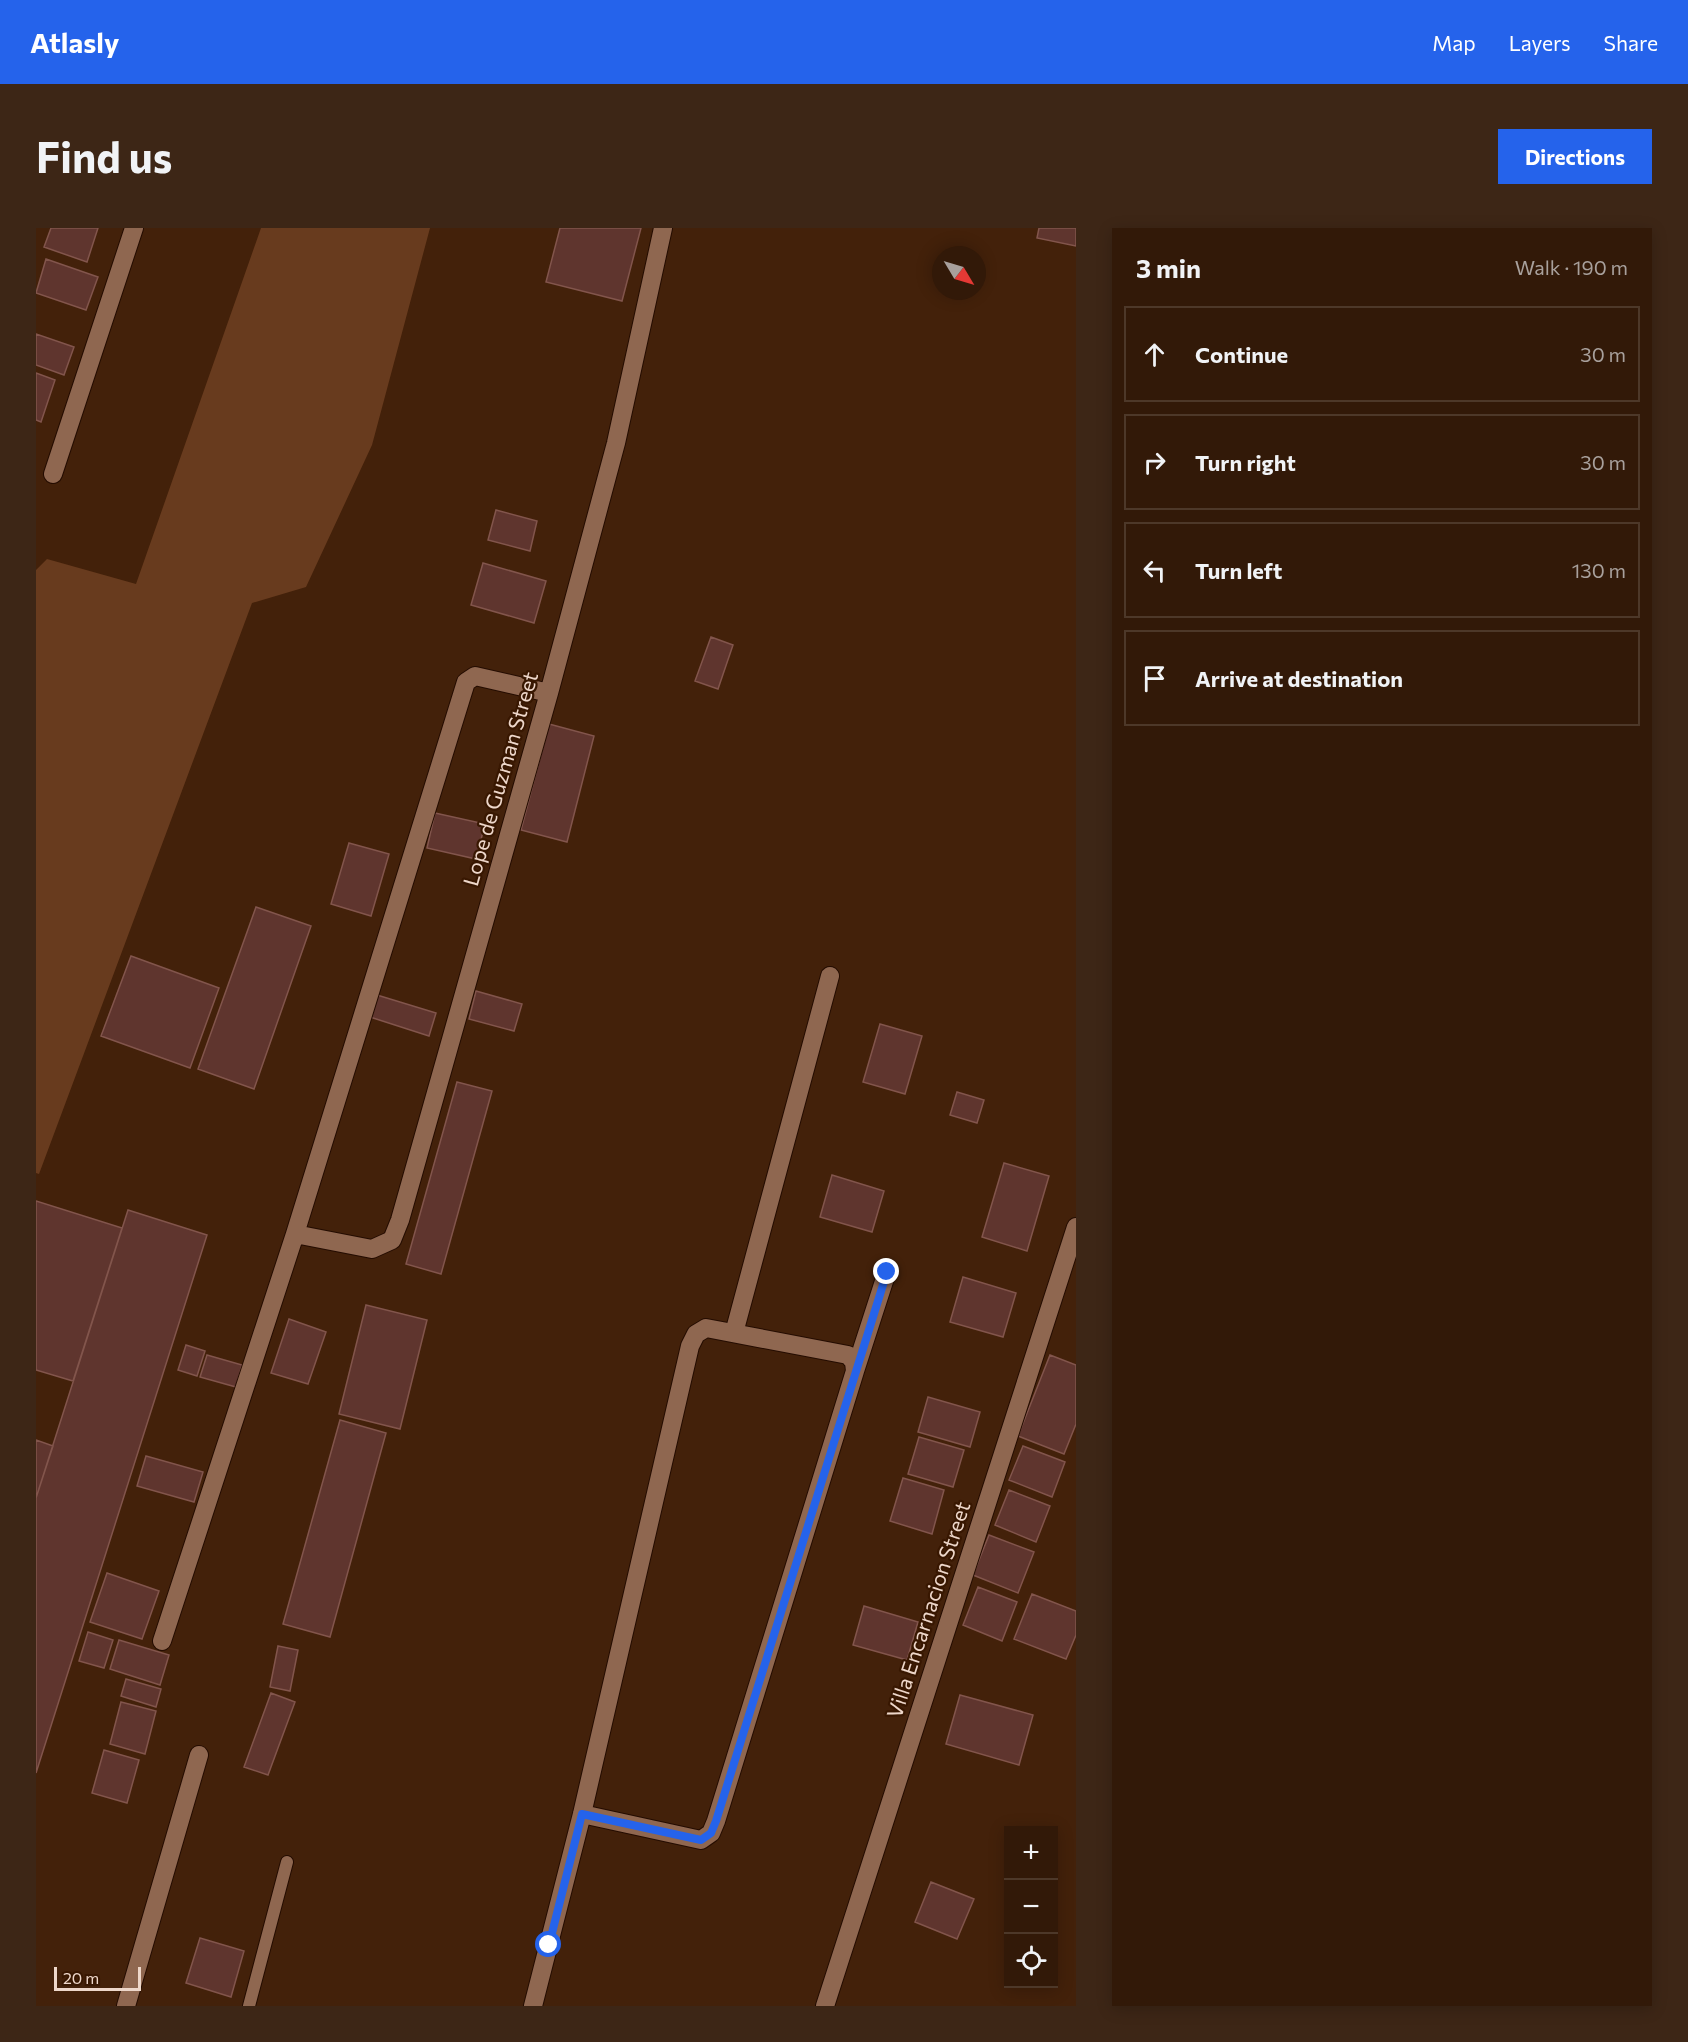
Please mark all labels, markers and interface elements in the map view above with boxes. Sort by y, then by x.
text: Atlasly [30,25,119,59]
text: Map [1432,30,1476,55]
text: Layers [1509,30,1571,55]
text: Share [1604,30,1658,55]
button: Directions [1498,129,1652,184]
text: Find us [36,130,172,182]
north arrow [932,246,986,300]
text: 3 min [1136,252,1201,283]
text: Walk · 190 m [1515,255,1628,279]
icon: ahead [1138,338,1171,371]
text: Continue [1195,341,1288,368]
text: 30 m [1580,342,1626,366]
icon: right [1138,446,1171,479]
text: Turn right [1195,449,1296,476]
text: 30 m [1580,450,1626,474]
icon: left [1138,554,1171,587]
text: Turn left [1195,557,1282,584]
text: 130 m [1572,558,1626,582]
icon: arrive [1138,662,1171,695]
text: Arrive at destination [1195,665,1403,692]
street label: Lope de Guzman Street [457,669,542,889]
route end [873,1258,899,1284]
street label: Villa Encarnacion Street [881,1498,974,1721]
map controls [1004,1826,1058,1988]
button: + [1004,1826,1058,1880]
button: − [1004,1880,1058,1934]
route start [535,1931,561,1957]
button: locate [1004,1934,1058,1988]
scale bar [54,1964,141,1992]
text: 20 m [63,1968,99,1987]

